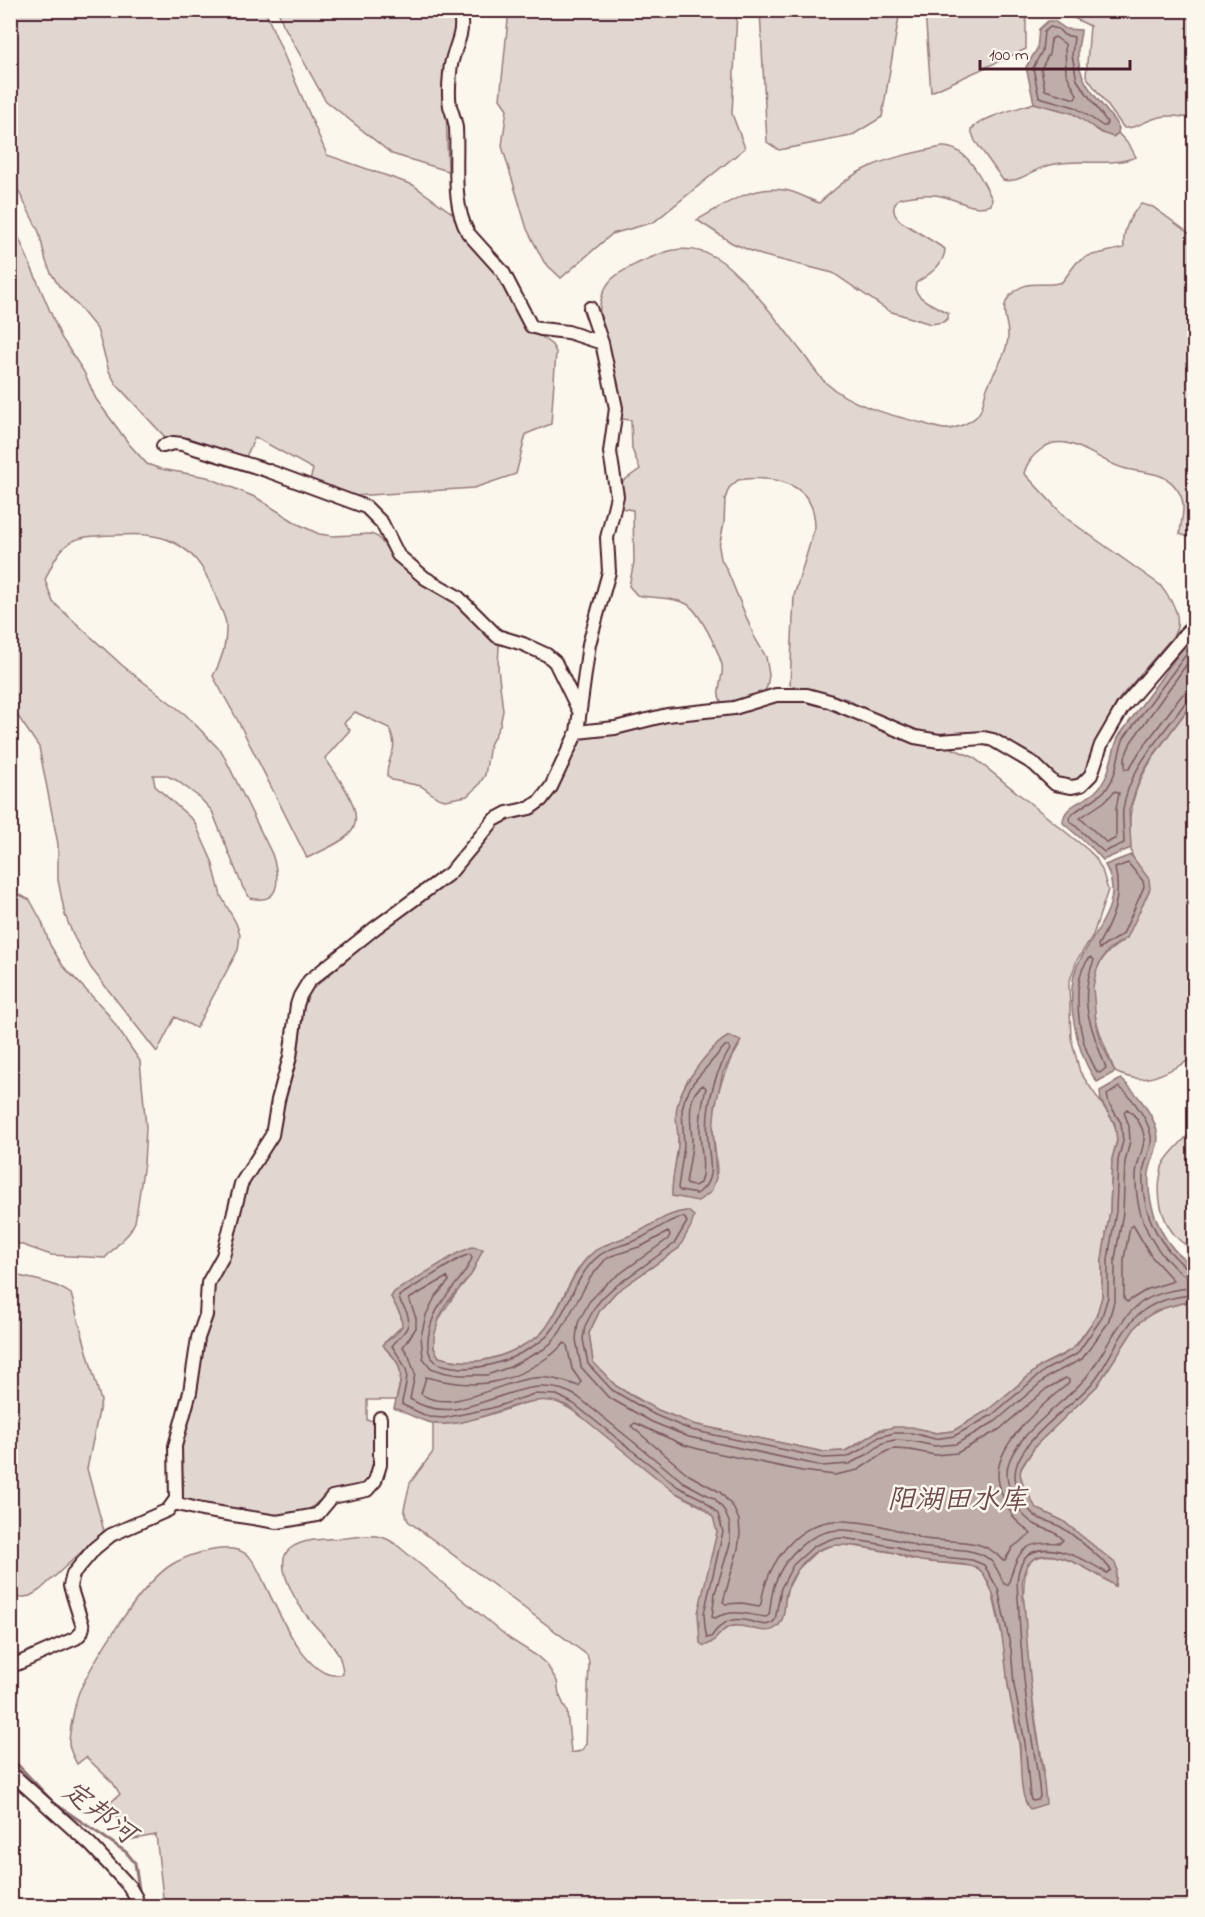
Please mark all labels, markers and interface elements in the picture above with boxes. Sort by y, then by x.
scale bar [980,33,1130,71]
text: 100 m [989,43,1029,69]
water label: 阳湖田水库 [887,1481,1029,1522]
water label: 定邦河 [52,1772,147,1858]

